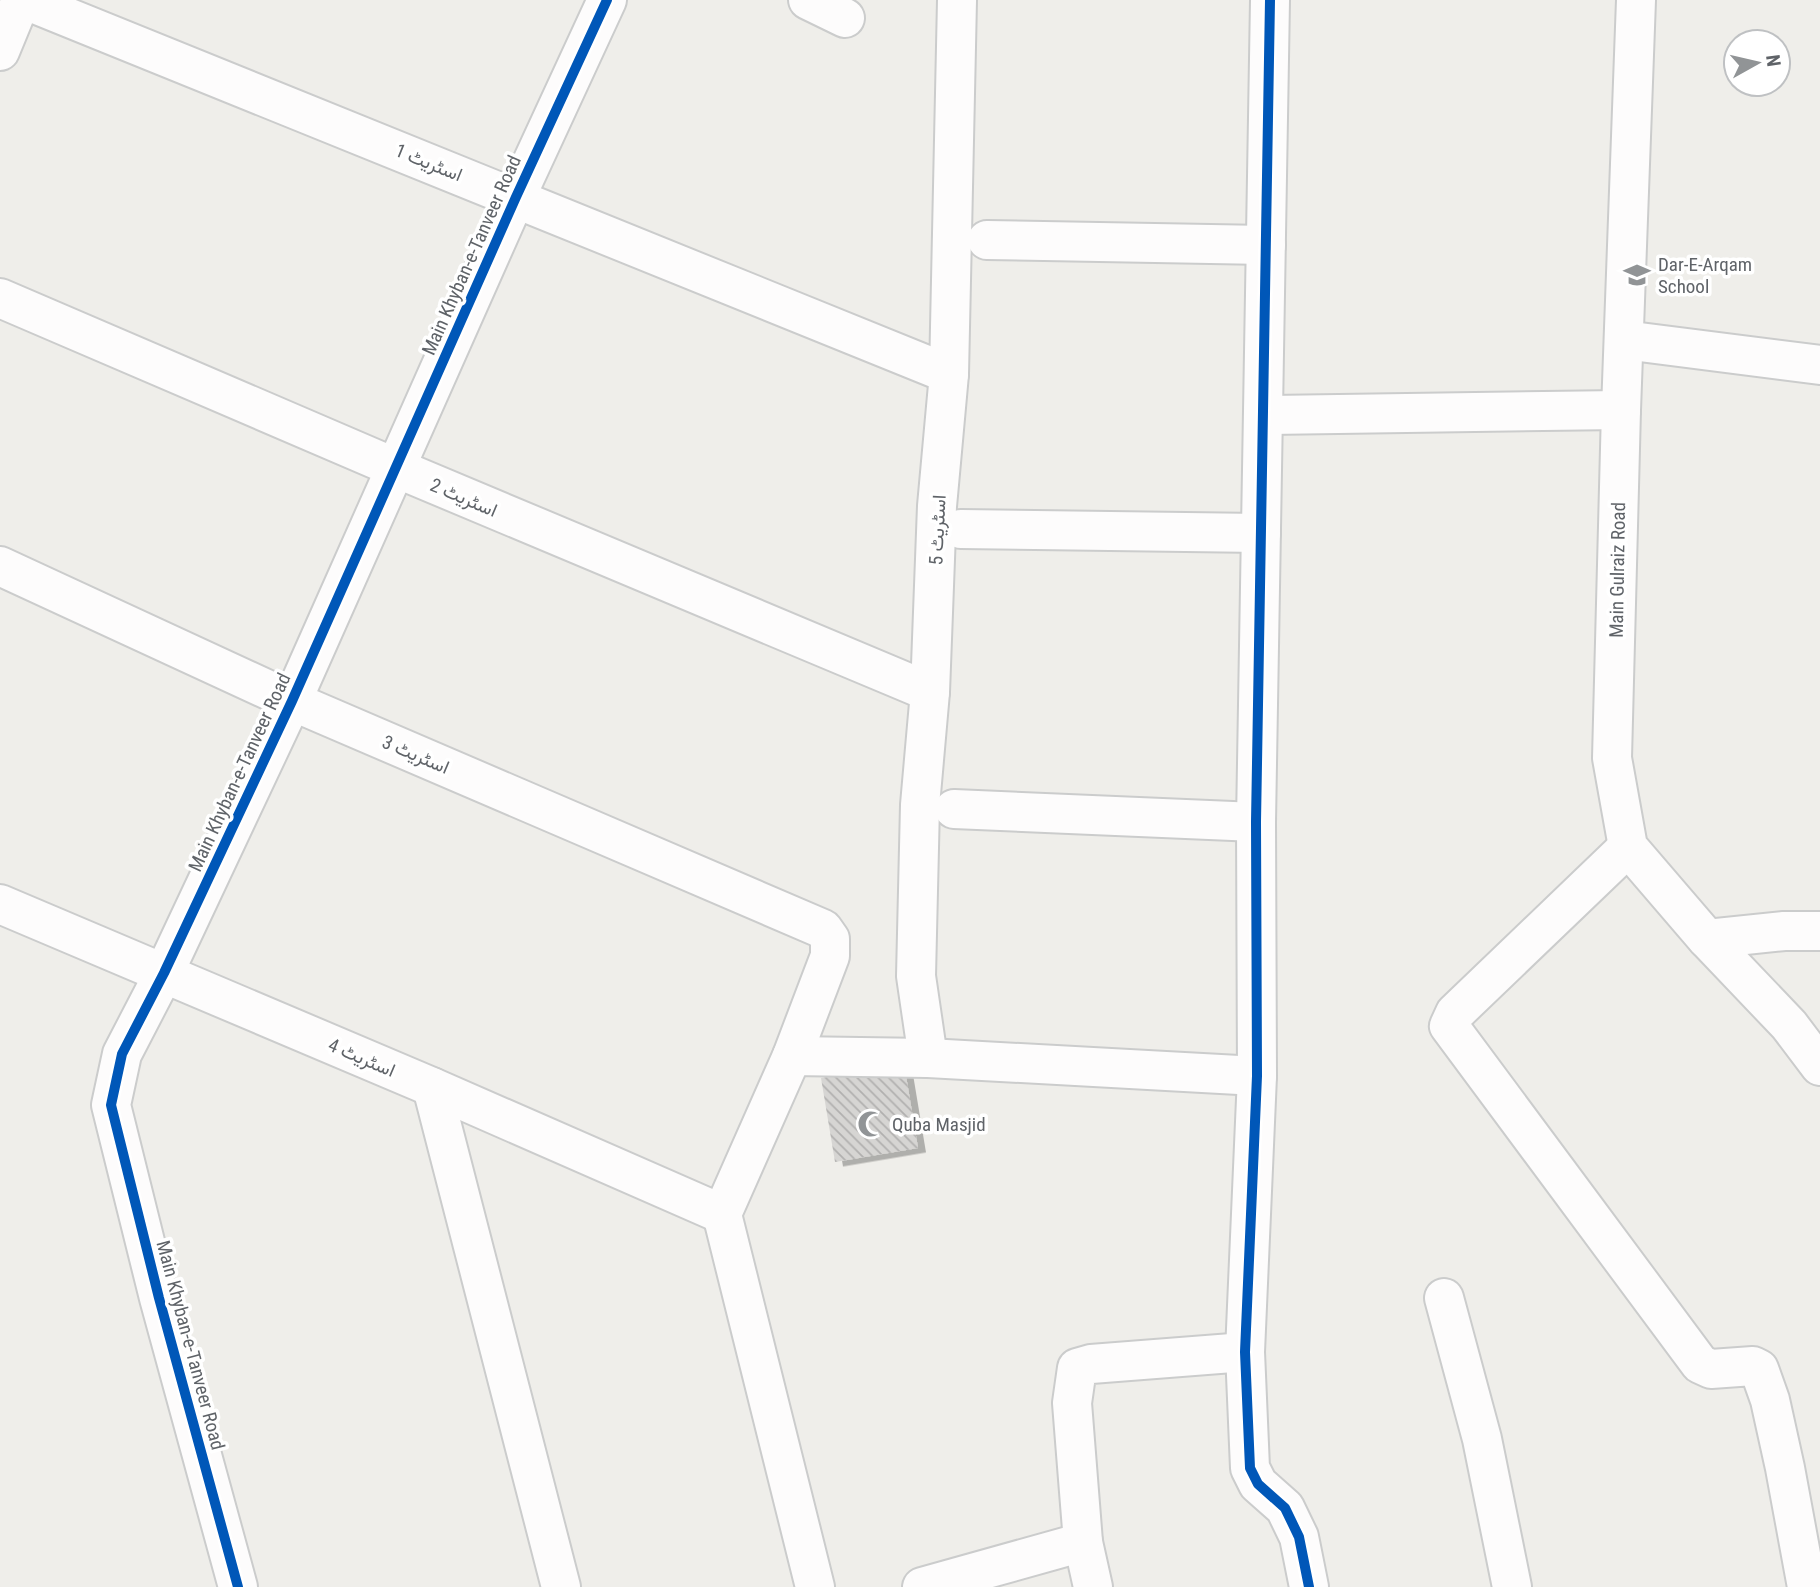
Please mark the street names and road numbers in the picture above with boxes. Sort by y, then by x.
street label: اسٹریٹ 1 [392,139,466,186]
street label: Main Khyban-e-Tanveer Road [417,152,526,359]
street label: اسٹریٹ 2 [427,473,501,522]
street label: اسٹریٹ 5 [924,494,951,566]
street label: Main Gulraiz Road [1605,502,1630,638]
street label: Main Khyban-e-Tanveer Road [183,669,296,875]
street label: اسٹریٹ 3 [379,730,453,779]
street label: اسٹریٹ 4 [325,1033,399,1082]
street label: Main Khyban-e-Tanveer Road [151,1238,230,1452]

